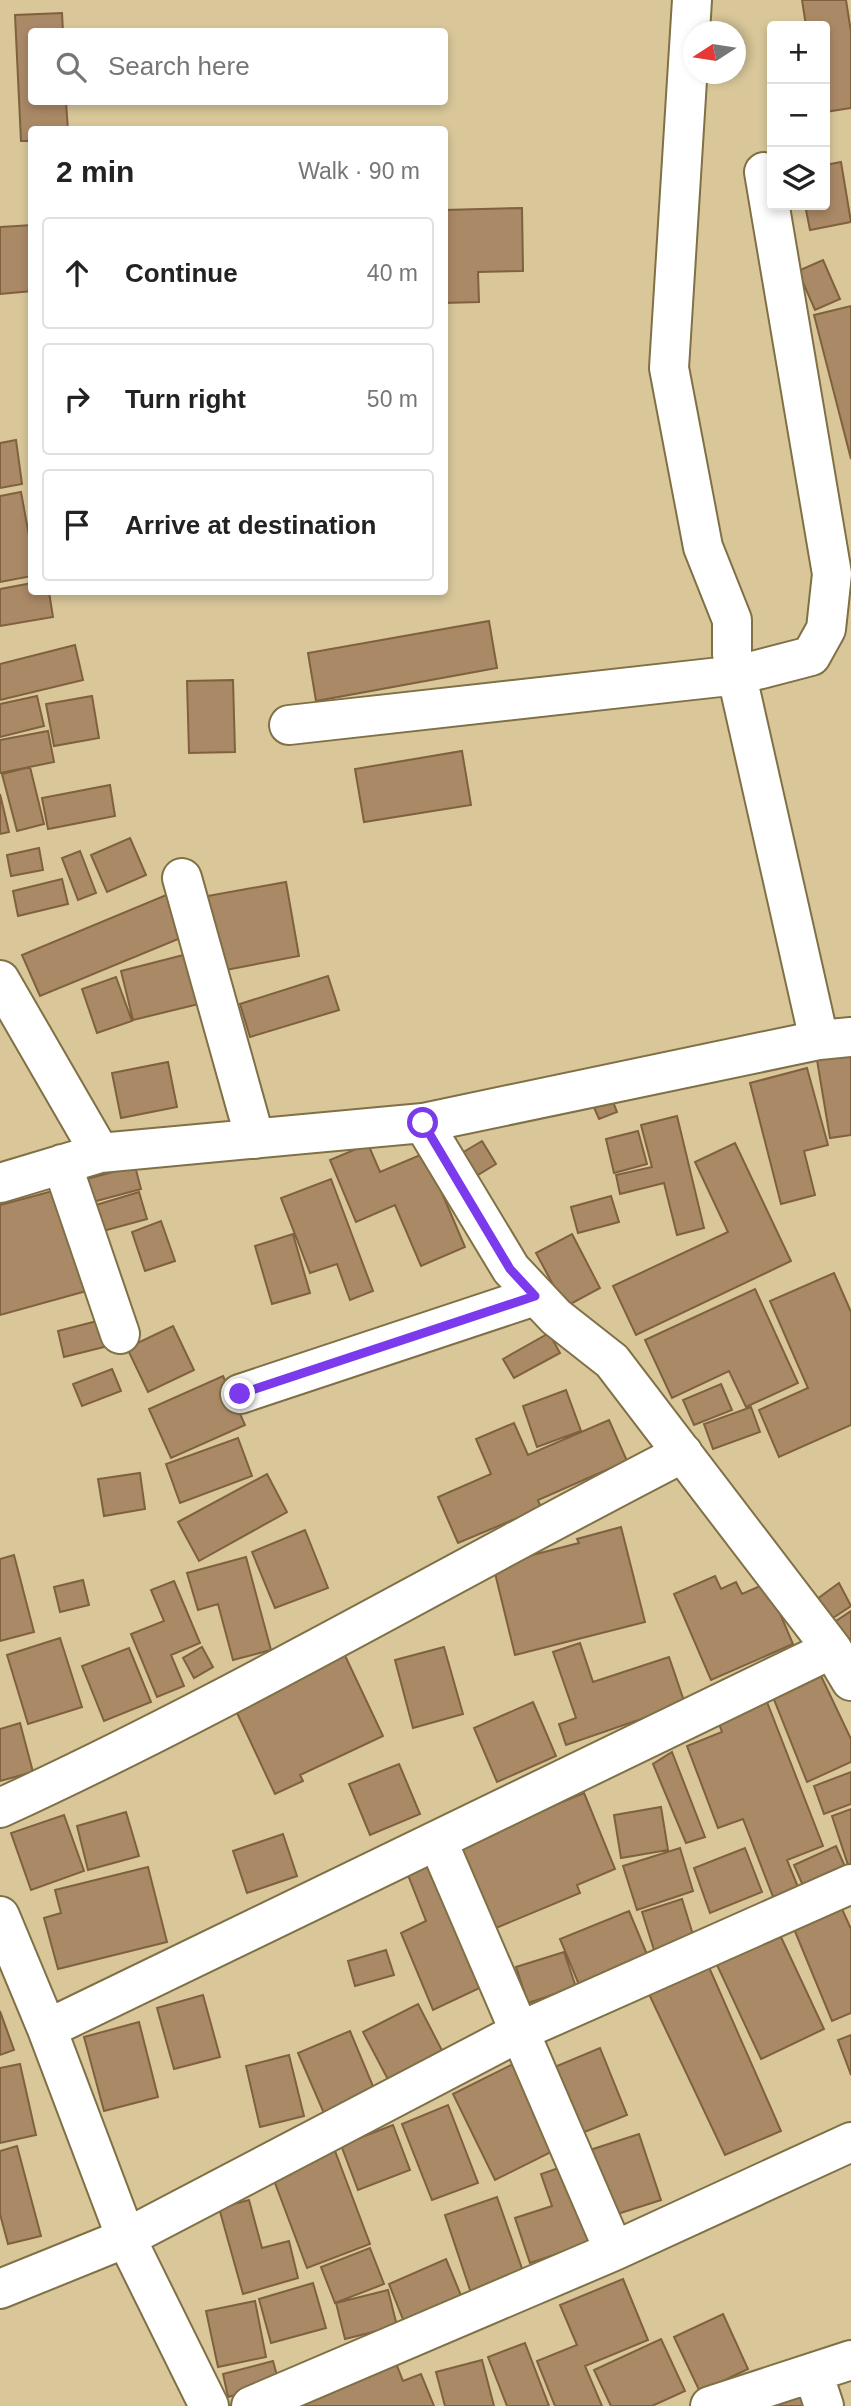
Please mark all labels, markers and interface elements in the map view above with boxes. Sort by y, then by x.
north arrow [683,21,746,84]
map controls [767,21,830,210]
button: + [767,21,830,84]
search box [28,28,448,105]
icon: search [52,48,90,86]
text: Search here [108,51,250,81]
button: − [767,84,830,147]
button: layers [767,147,830,210]
text: 2 min [56,155,134,188]
text: Walk · 90 m [298,158,420,184]
icon: ahead [58,254,96,292]
text: Continue [125,258,238,288]
text: 40 m [367,260,418,286]
icon: right [58,380,96,418]
text: Turn right [125,384,246,414]
text: 50 m [367,386,418,412]
icon: arrive [58,506,96,544]
text: Arrive at destination [125,510,376,540]
route start [407,1107,438,1138]
route end [224,1378,255,1409]

